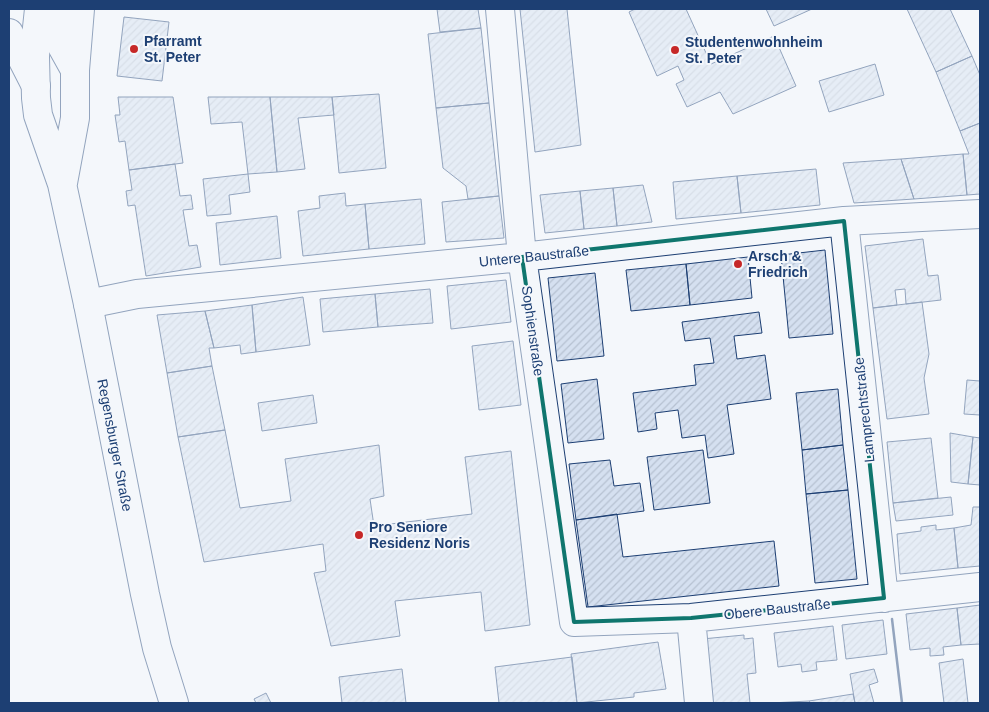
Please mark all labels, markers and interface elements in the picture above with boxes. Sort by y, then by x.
place label: Pfarramt St. Peter [144,33,202,65]
place label: Studentenwohnheim St. Peter [685,34,823,66]
marker: Pfarramt St. Peter [128,43,140,55]
marker: Studentenwohnheim St. Peter [669,44,681,56]
street label: Untere Baustraße [478,242,590,270]
place label: Arsch & Friedrich [748,248,808,280]
marker: Arsch & Friedrich [732,258,744,270]
street label: Sophienstraße [519,285,547,377]
street label: Lamprechtstraße [850,356,877,463]
street label: Regensburger Straße [94,377,136,513]
place label: Pro Seniore Residenz Noris [369,519,470,551]
marker: Pro Seniore Residenz Noris [353,529,365,541]
street label: Obere Baustraße [723,595,831,623]

